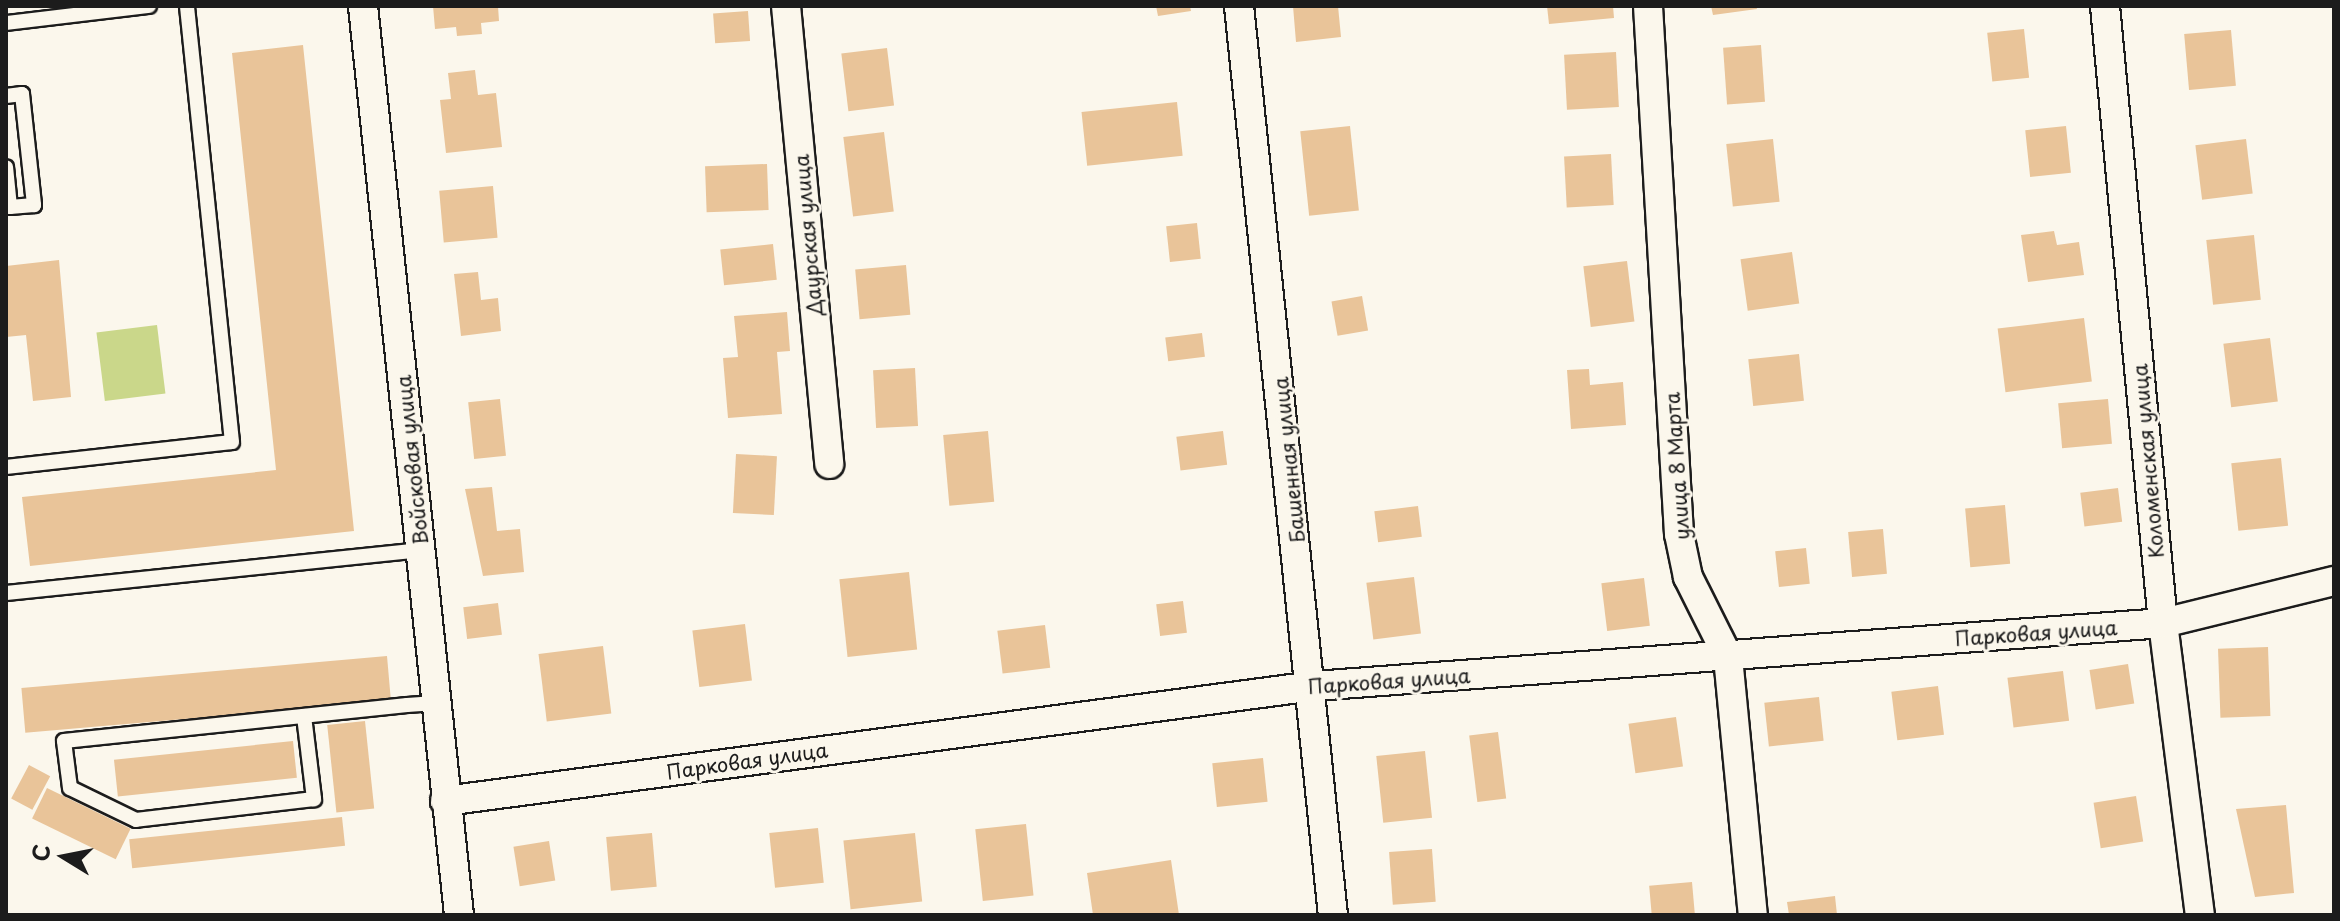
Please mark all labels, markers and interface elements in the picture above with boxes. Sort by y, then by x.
street label: Даурская улица [789,153,827,317]
street label: Коломенская улица [2128,362,2168,560]
street label: Войсковая улица [391,374,433,546]
street label: Башенная улица [1268,375,1310,545]
street label: улица 8 Марта [1660,390,1694,542]
street label: Парковая улица [1954,615,2118,651]
street label: Парковая улица [1307,663,1471,699]
street label: Парковая улица [664,738,830,784]
north arrow [24,817,104,897]
text: С [22,842,58,864]

